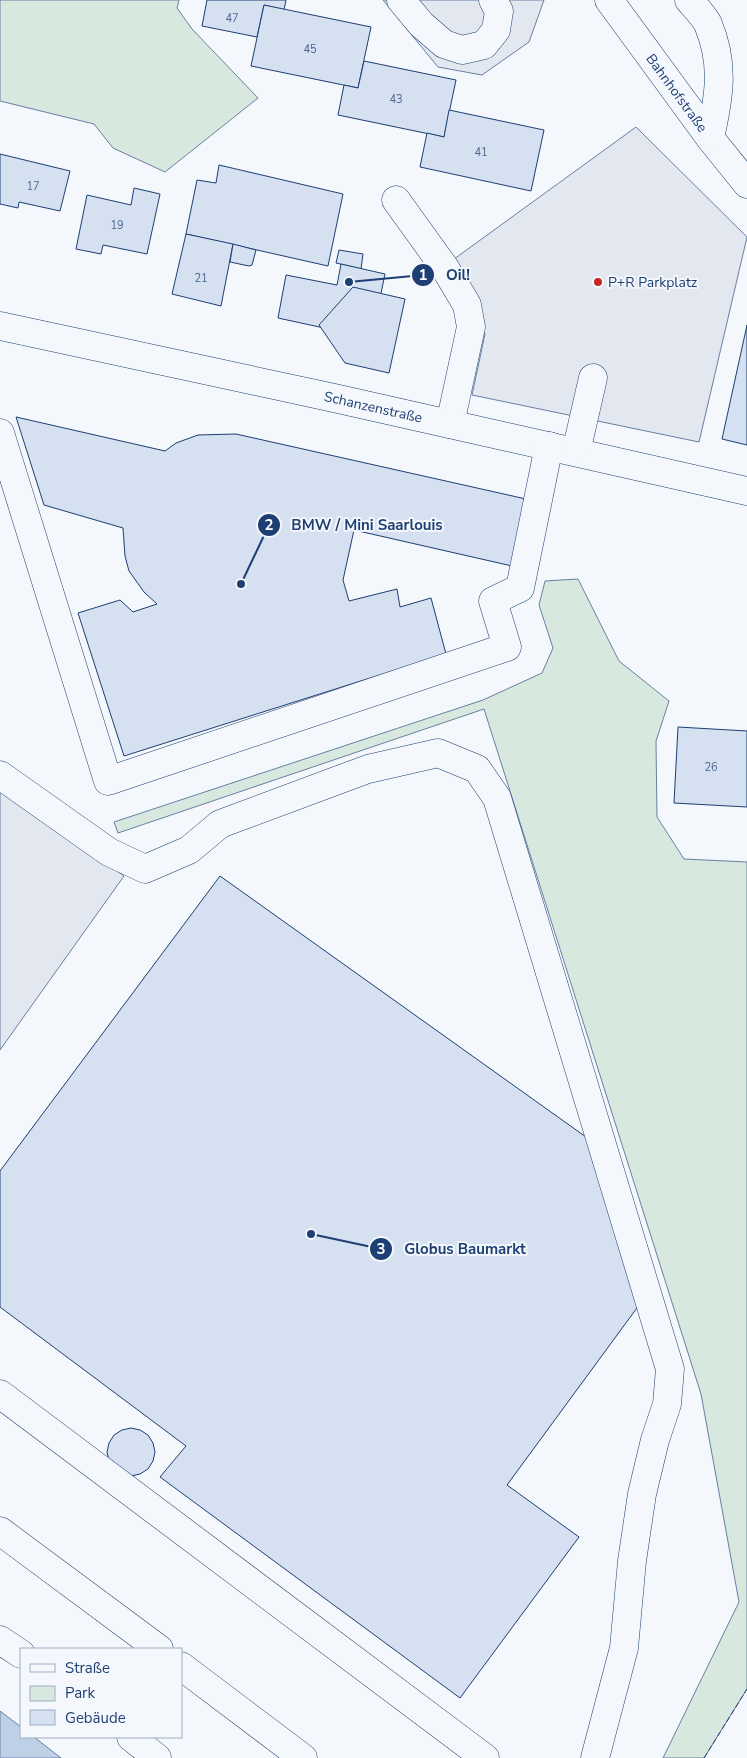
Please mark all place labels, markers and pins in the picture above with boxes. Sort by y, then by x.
callout: Oil! [411,260,480,290]
place label: P+R Parkplatz [608,273,698,292]
marker: P+R Parkplatz [592,276,604,288]
callout: BMW / Mini Saarlouis [257,510,453,540]
callout: Globus Baumarkt [369,1234,535,1264]

